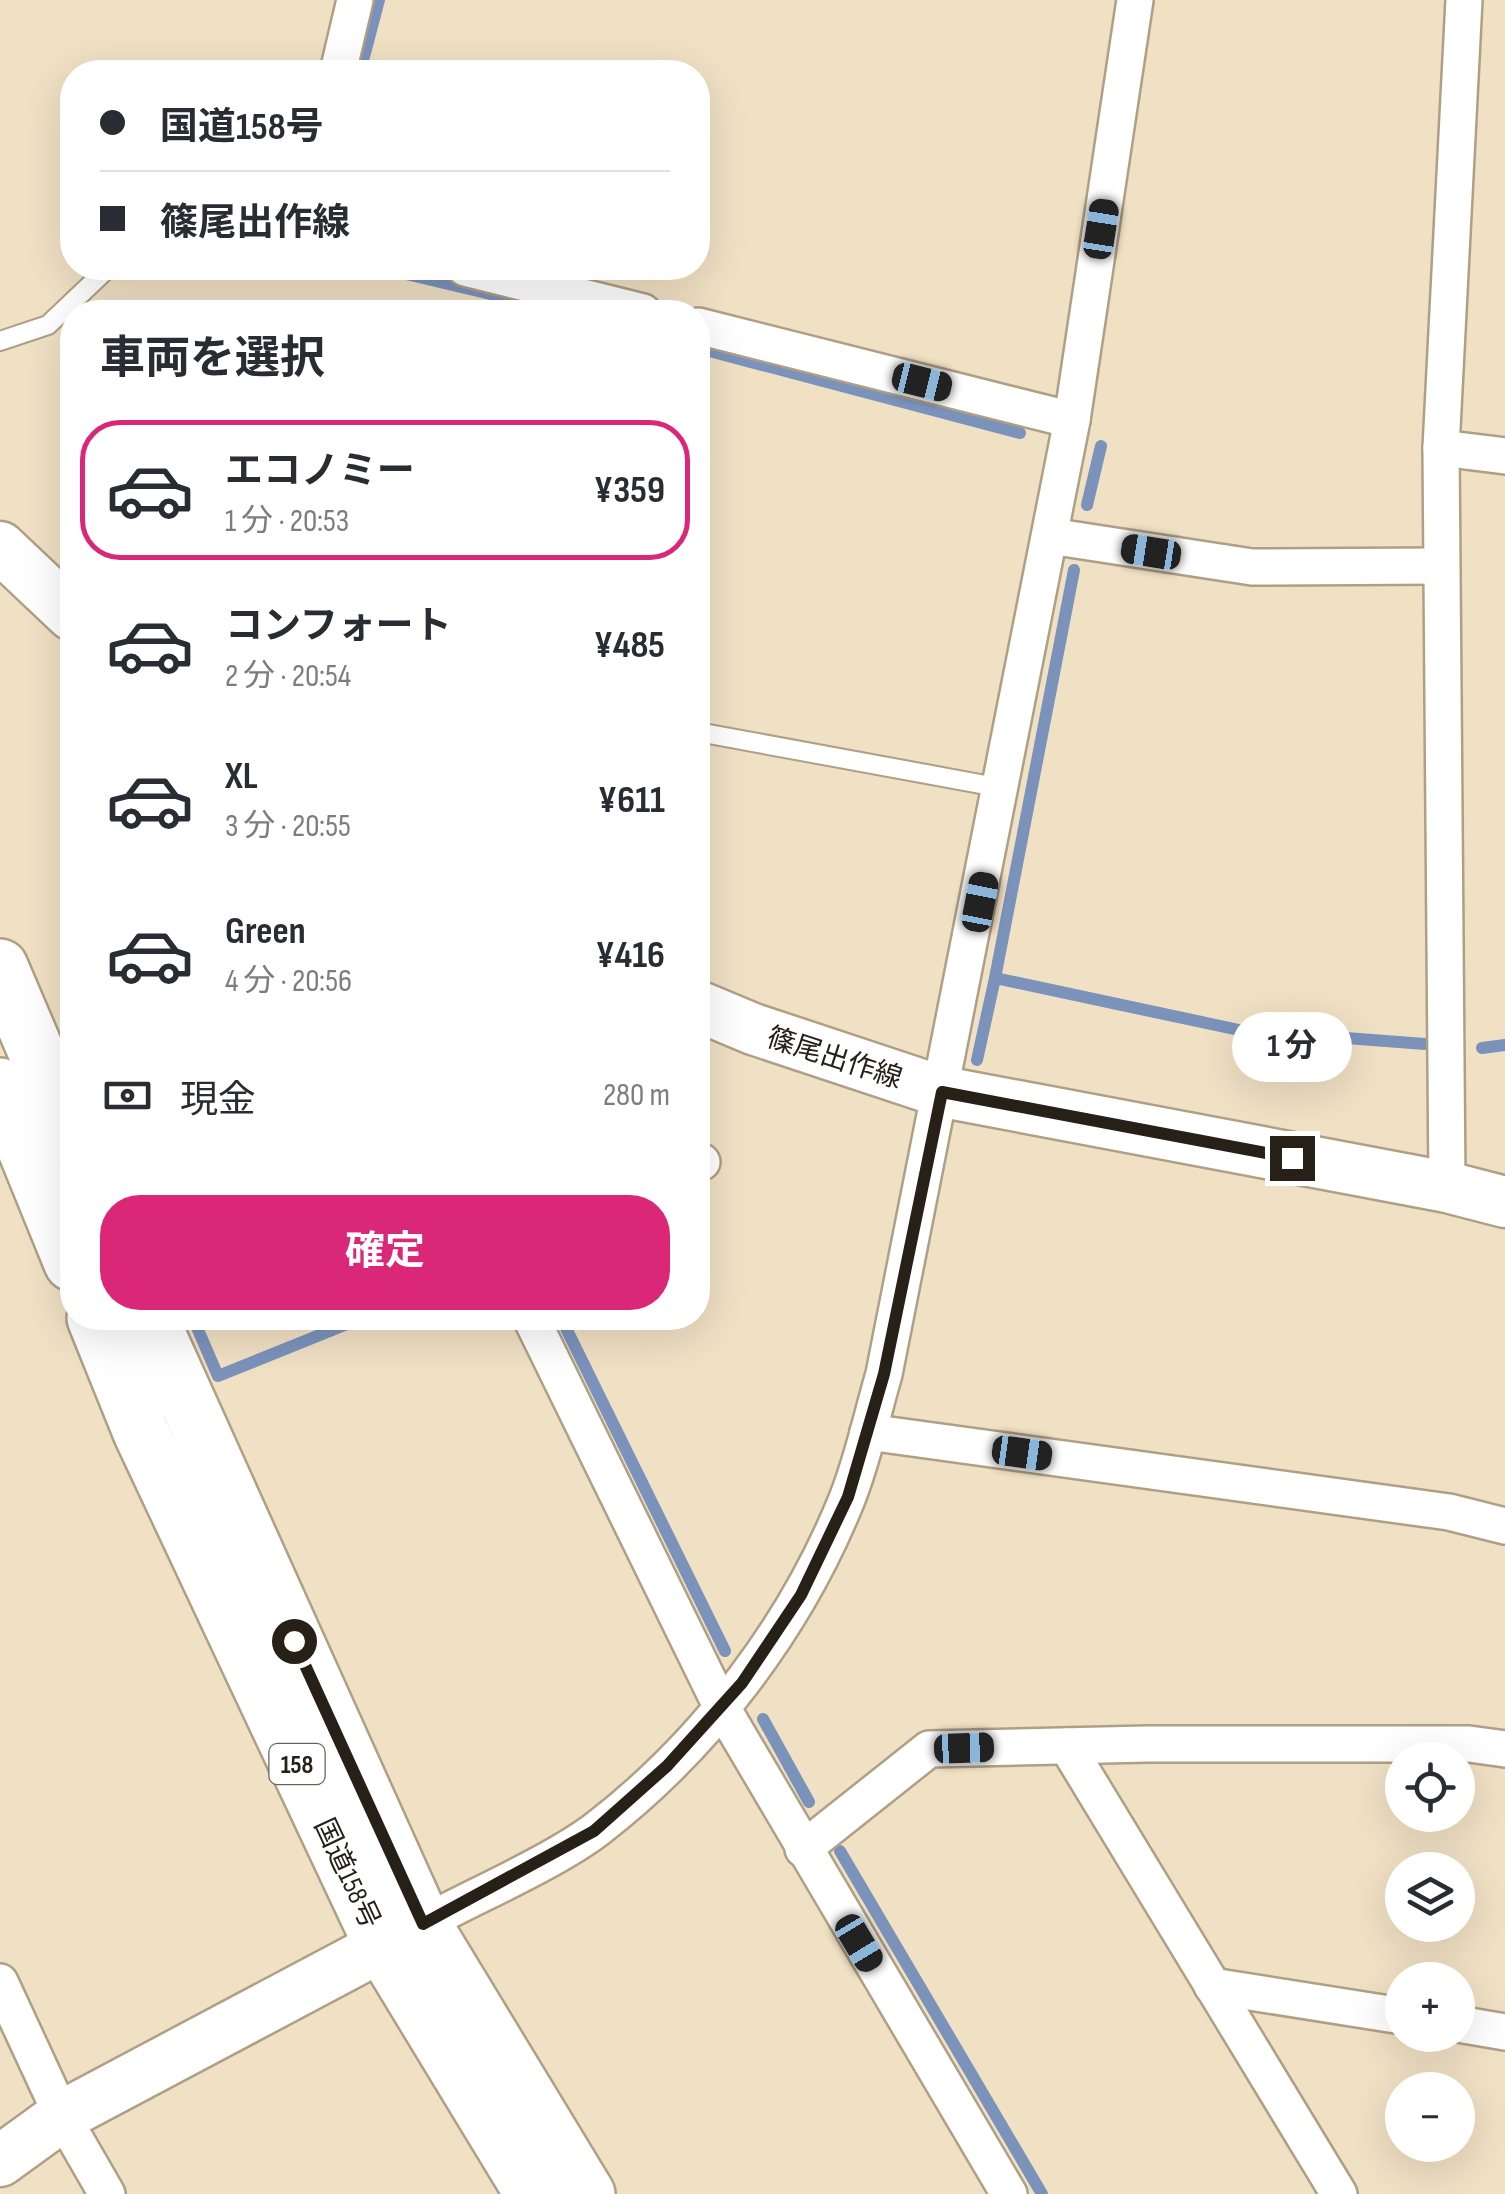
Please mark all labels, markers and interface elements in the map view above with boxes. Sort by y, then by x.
text: 国道158号 [160,105,324,150]
car [1081,197,1121,261]
text: 篠尾出作線 [160,201,350,246]
text: 車両を選択 [100,332,325,387]
car [889,360,955,404]
icon: car [105,445,195,535]
text: エコノミー [225,449,415,494]
text: ¥359 [594,468,665,513]
text: 1 分 · 20:53 [225,502,349,541]
car [1119,532,1183,572]
icon: car [105,600,195,690]
text: コンフォート [225,604,452,649]
text: ¥485 [594,623,665,668]
text: 2 分 · 20:54 [225,657,351,696]
text: XL [225,754,258,799]
icon: car [105,755,195,845]
text: ¥611 [598,778,665,823]
text: 3 分 · 20:55 [225,807,351,846]
car [960,870,1000,934]
text: Green [225,909,306,954]
icon: car [105,910,195,1000]
text: ¥416 [596,933,665,978]
text: 4 分 · 20:56 [225,962,352,1001]
callout: 1 分 [1232,1013,1352,1083]
street label: 篠尾出作線 [763,1021,906,1096]
text: 1 分 [1267,1027,1317,1066]
icon: cash [100,1068,155,1123]
text: 280 m [603,1076,670,1115]
text: 現金 [180,1078,256,1123]
route end [1270,1136,1315,1181]
button: 確定 [100,1195,670,1310]
car [990,1434,1054,1472]
route start [272,1619,317,1664]
car [933,1732,995,1764]
map controls [1385,1742,1475,2162]
button: locate [1385,1742,1475,1832]
road number: 158 [270,1744,324,1784]
street label: 国道158号 [307,1813,386,1934]
button: layers [1385,1852,1475,1942]
car [831,1910,887,1976]
button: + [1385,1962,1475,2052]
button: − [1385,2072,1475,2162]

